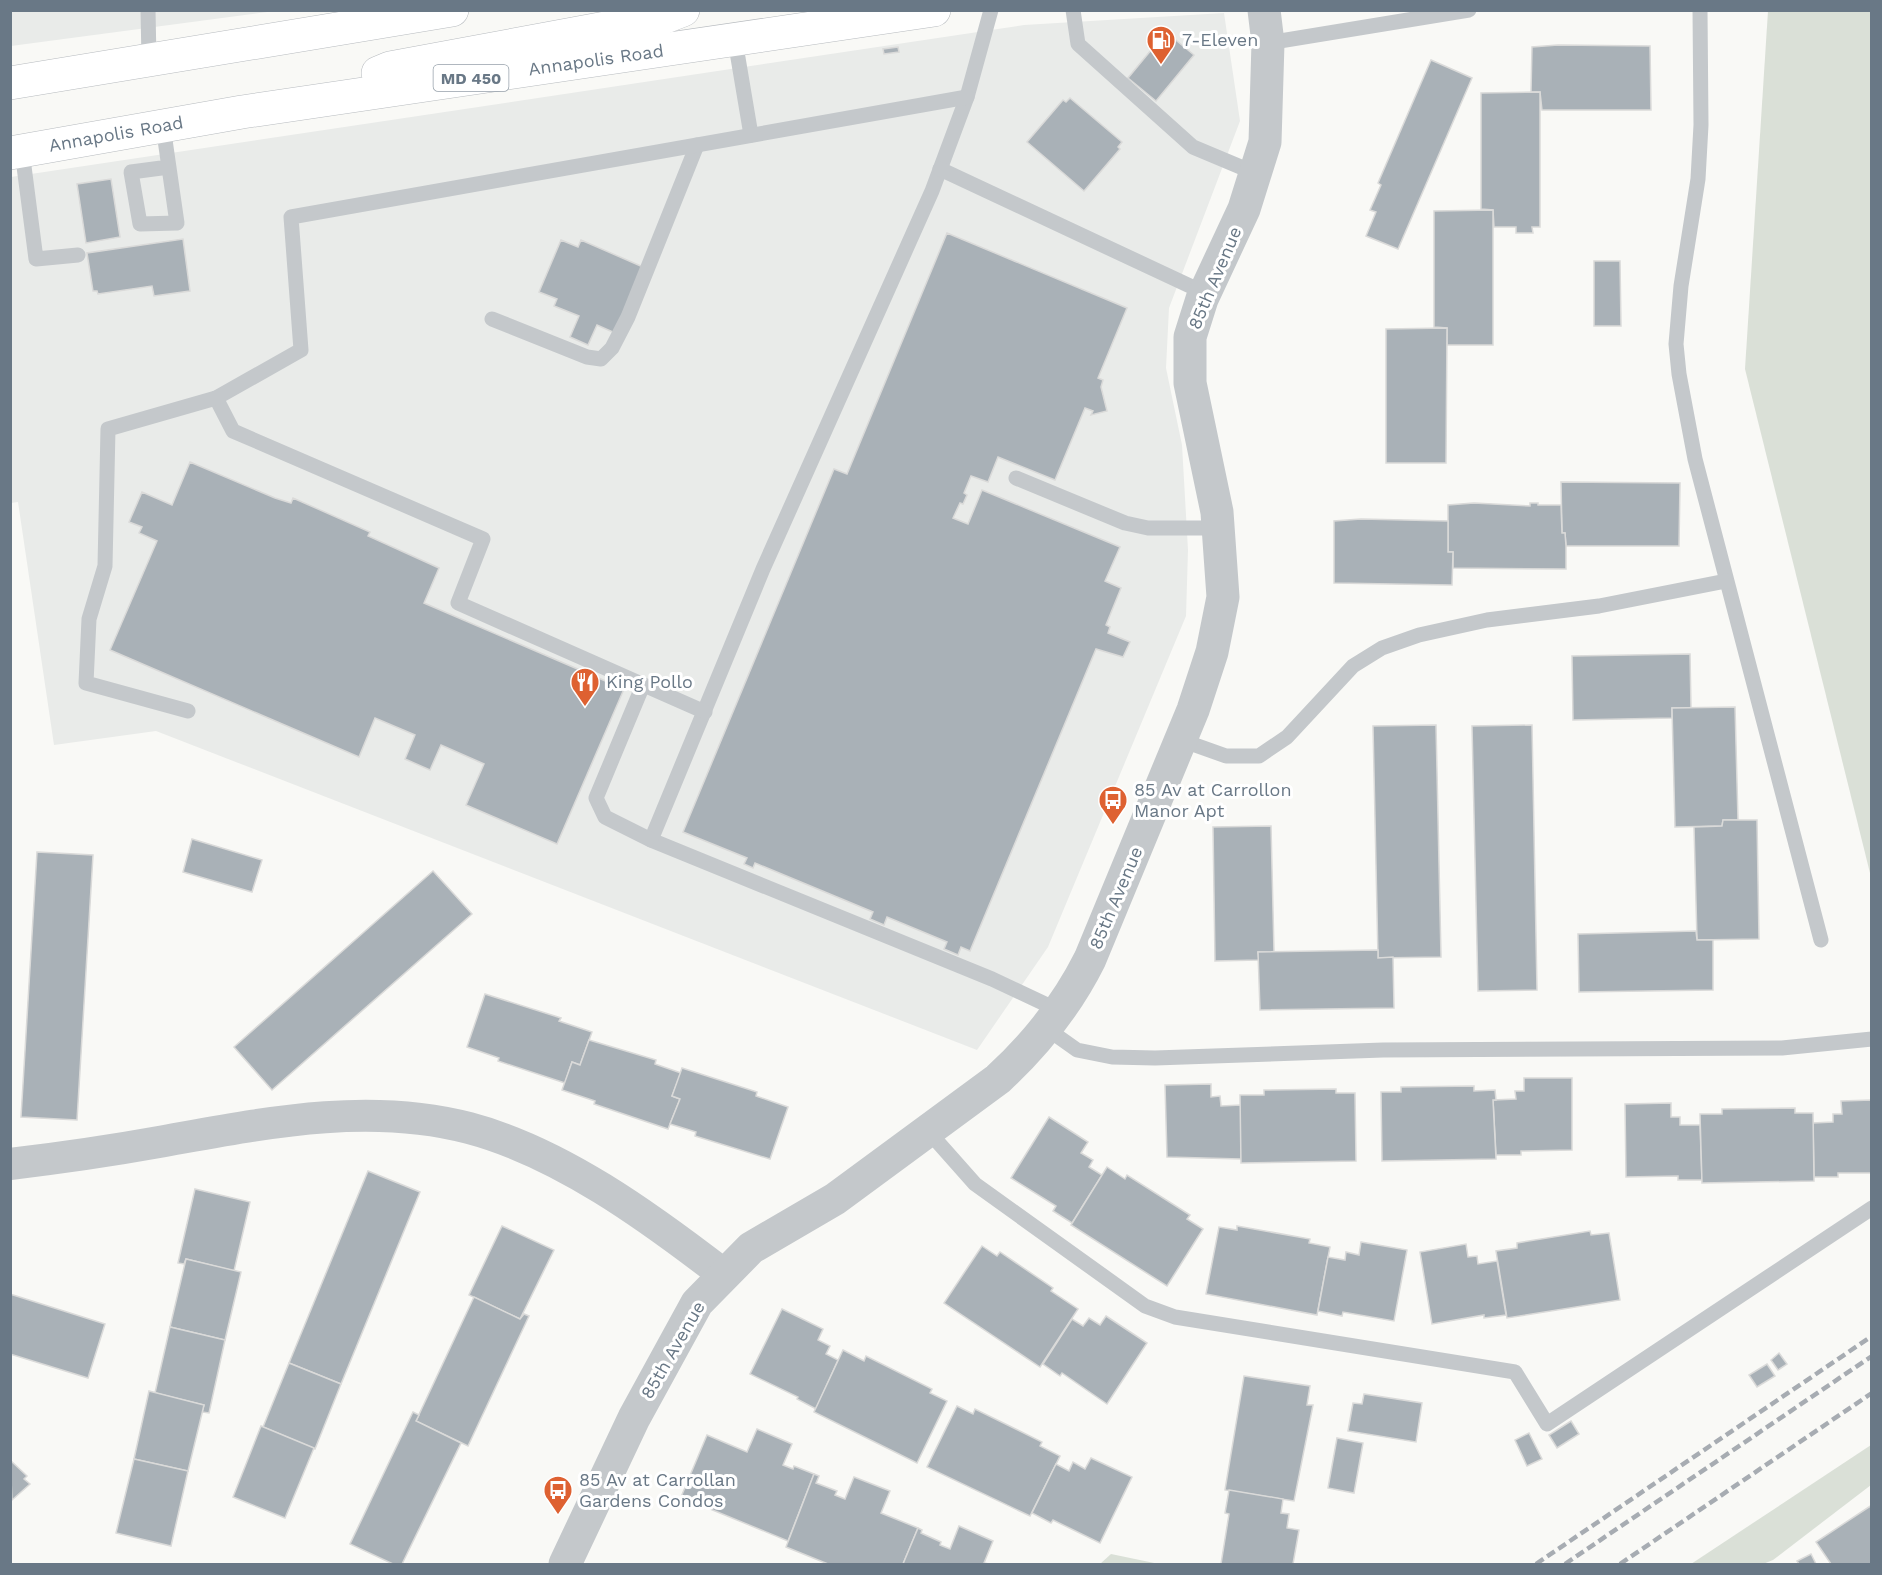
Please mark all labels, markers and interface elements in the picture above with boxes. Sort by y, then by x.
fuel station icon: 7-Eleven [1145,24,1177,66]
place label: 7-Eleven [1182,29,1258,50]
street label: Annapolis Road [527,40,665,79]
road number: MD 450 [434,65,508,91]
street label: Annapolis Road [47,111,185,156]
street label: 85th Avenue [1184,223,1246,332]
restaurant icon: King Pollo [569,666,601,708]
place label: King Pollo [606,671,693,692]
place label: 85 Av at Carrollon Manor Apt [1134,779,1292,821]
bus stop icon: 85 Av at Carrollon Manor Apt [1097,784,1129,826]
street label: 85th Avenue [1085,843,1147,952]
street label: 85th Avenue [636,1297,709,1402]
place label: 85 Av at Carrollan Gardens Condos [579,1469,736,1511]
bus stop icon: 85 Av at Carrollan Gardens Condos [542,1474,574,1516]

